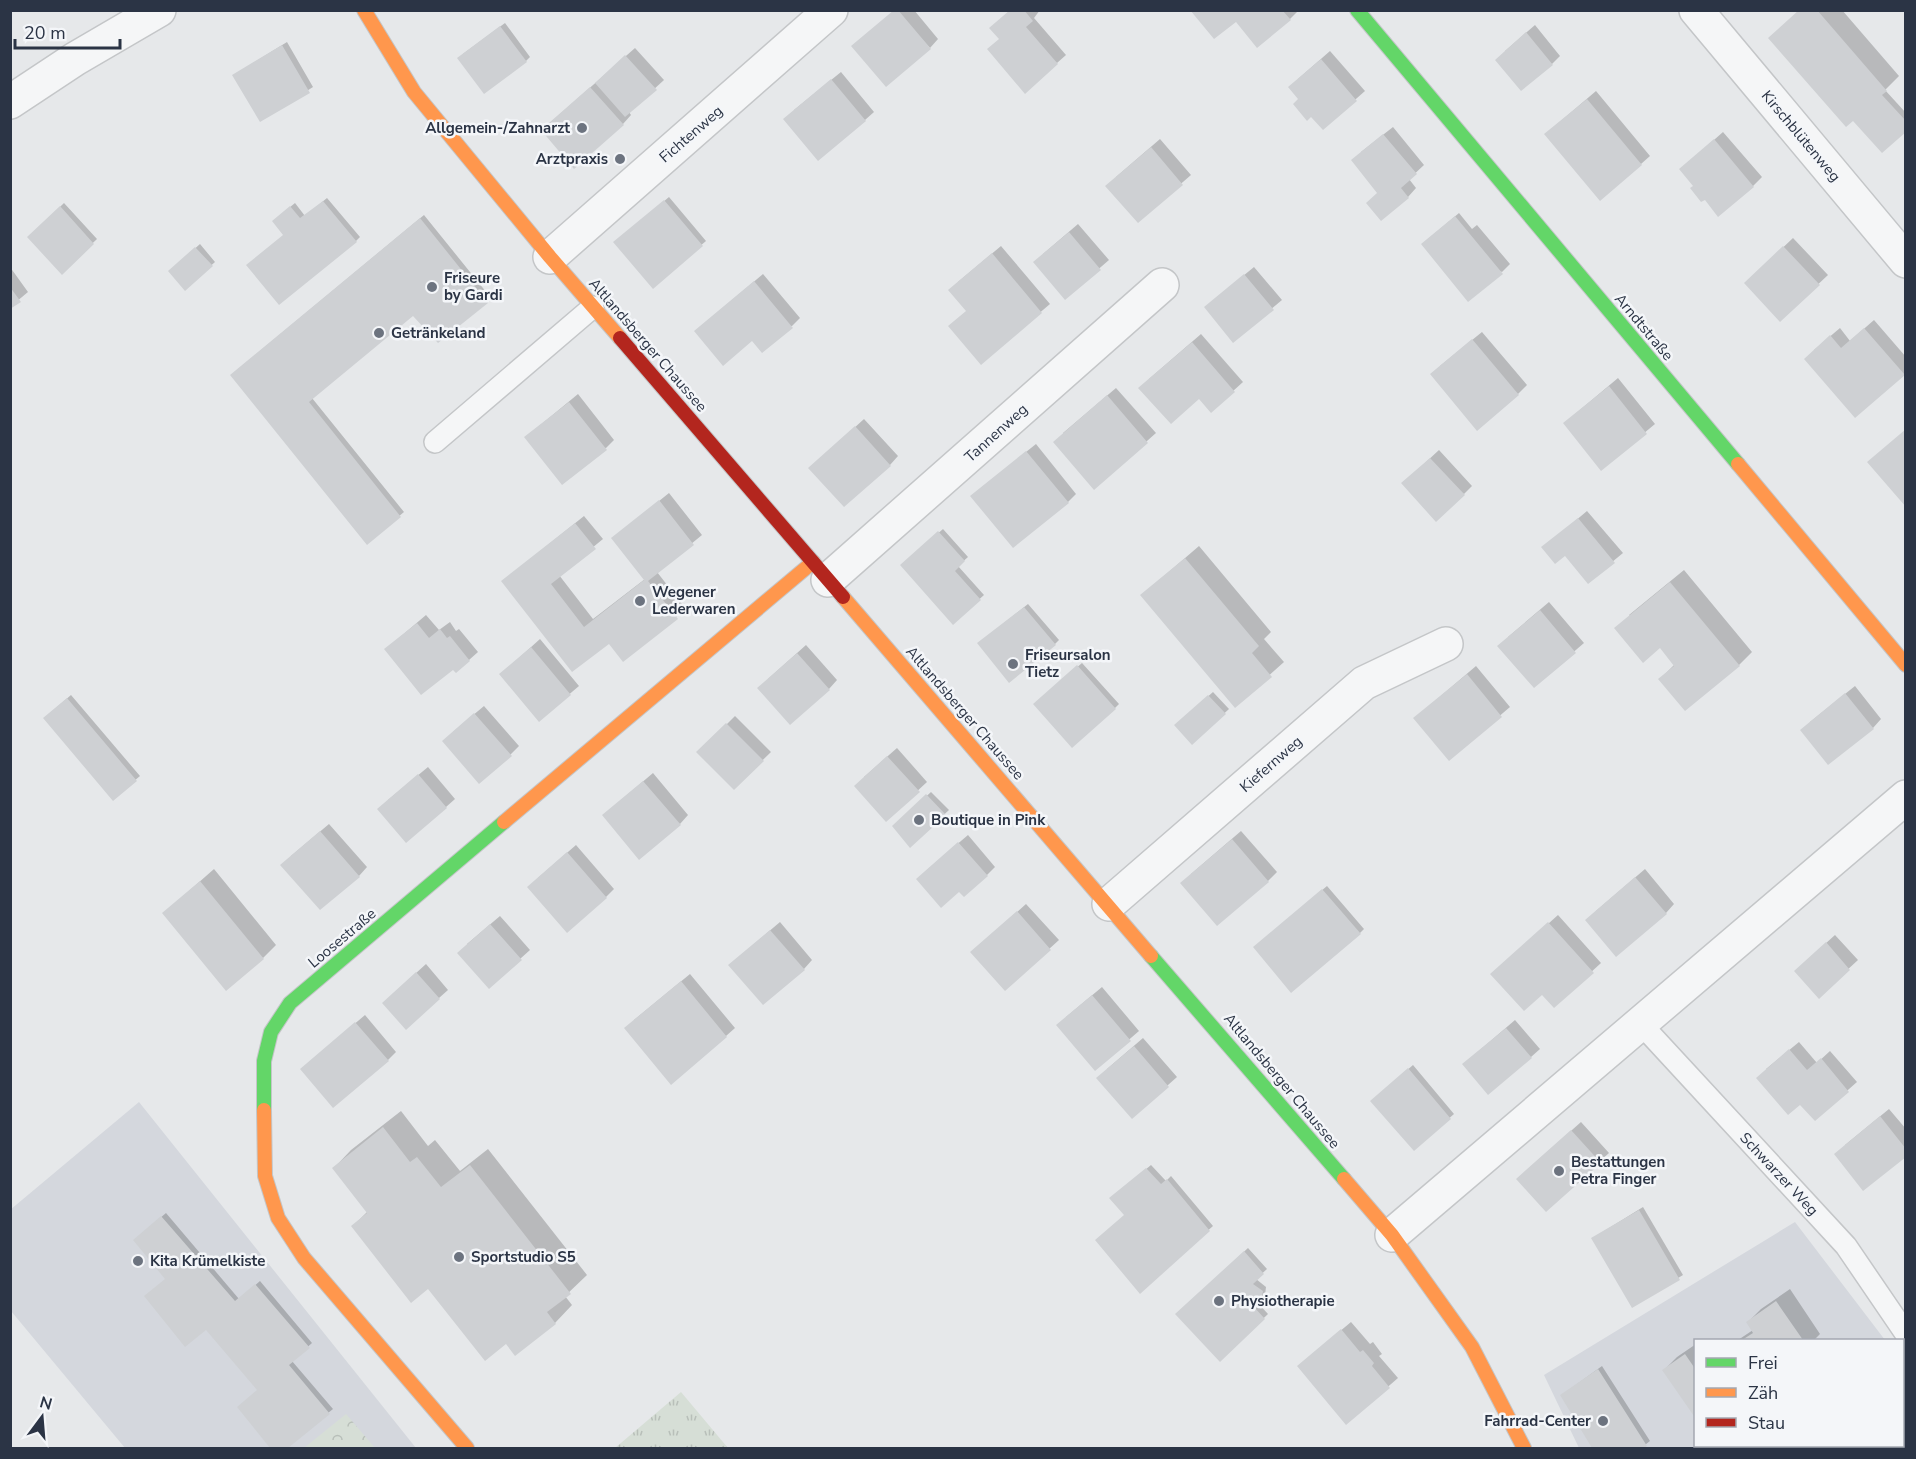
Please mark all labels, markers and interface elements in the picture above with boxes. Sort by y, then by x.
scale bar [15,12,120,50]
text: 20 m [24,21,66,45]
street label: Kirschblütenweg [1757,86,1845,186]
street label: Fichtenweg [655,101,727,167]
place label: Allgemein-/Zahnarzt [425,118,570,138]
marker: Allgemein-/Zahnarzt [575,121,589,135]
place label: Arztpraxis [536,149,608,169]
marker: Arztpraxis [613,152,627,166]
place label: Friseure by Gardi [444,268,503,305]
street label: Altlandsberger Chaussee [584,274,712,416]
marker: Friseure by Gardi [425,280,439,294]
street label: Arndtstraße [1610,289,1678,365]
place label: Getränkeland [391,323,485,343]
marker: Getränkeland [372,326,386,340]
street label: Tannenweg [960,399,1032,467]
place label: Wegener Lederwaren [652,582,735,619]
marker: Wegener Lederwaren [633,594,647,608]
street label: Altlandsberger Chaussee [901,642,1029,784]
place label: Friseursalon Tietz [1025,645,1111,682]
marker: Friseursalon Tietz [1006,657,1020,671]
street label: Kiefernweg [1236,731,1306,797]
place label: Boutique in Pink [931,810,1046,830]
marker: Boutique in Pink [912,813,926,827]
street label: Loosestraße [304,904,380,972]
street label: Altlandsberger Chaussee [1219,1009,1345,1153]
street label: Schwarzer Weg [1735,1128,1823,1220]
place label: Bestattungen Petra Finger [1571,1152,1665,1189]
marker: Bestattungen Petra Finger [1552,1164,1566,1178]
place label: Sportstudio S5 [471,1247,576,1267]
marker: Sportstudio S5 [452,1250,466,1264]
place label: Kita Krümelkiste [150,1251,265,1271]
marker: Kita Krümelkiste [131,1254,145,1268]
place label: Physiotherapie [1231,1291,1335,1311]
marker: Physiotherapie [1212,1294,1226,1308]
legend [1694,1339,1904,1447]
text: Frei [1748,1351,1778,1375]
text: Zäh [1748,1381,1778,1405]
north arrow [12,1387,72,1447]
text: N [37,1391,55,1416]
place label: Fahrrad-Center [1484,1411,1591,1431]
text: Stau [1748,1411,1785,1435]
marker: Fahrrad-Center [1596,1414,1610,1428]

